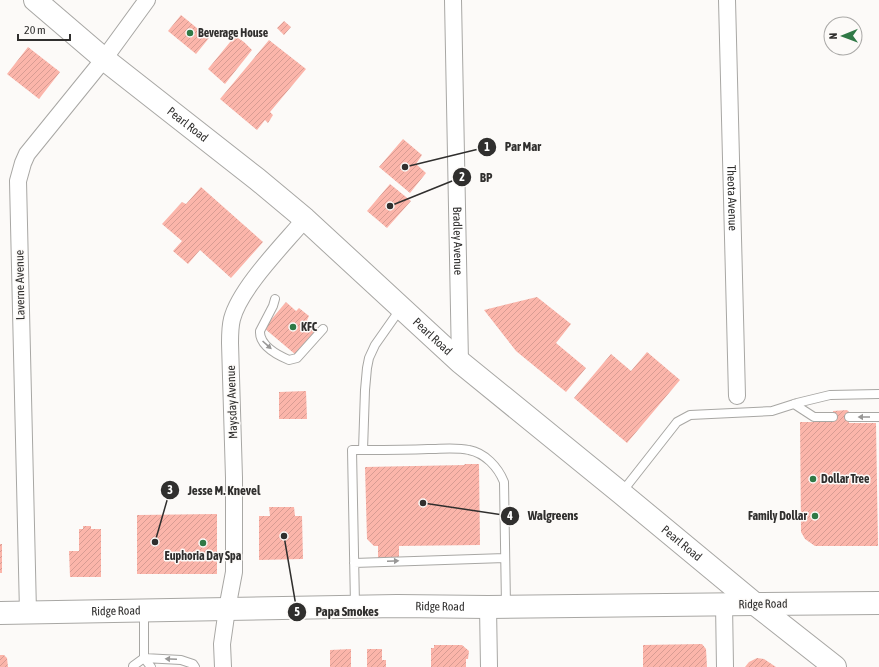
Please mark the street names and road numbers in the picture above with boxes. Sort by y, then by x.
street label: Pearl Road [164,104,211,145]
street label: Theota Avenue [724,165,740,231]
street label: Bradley Avenue [450,207,465,275]
street label: Laverne Avenue [12,250,28,320]
street label: Pearl Road [410,315,455,358]
street label: Maysday Avenue [224,365,240,439]
street label: Pearl Road [659,523,705,564]
street label: Ridge Road [738,597,788,611]
street label: Ridge Road [415,599,465,614]
street label: Ridge Road [91,604,141,618]

